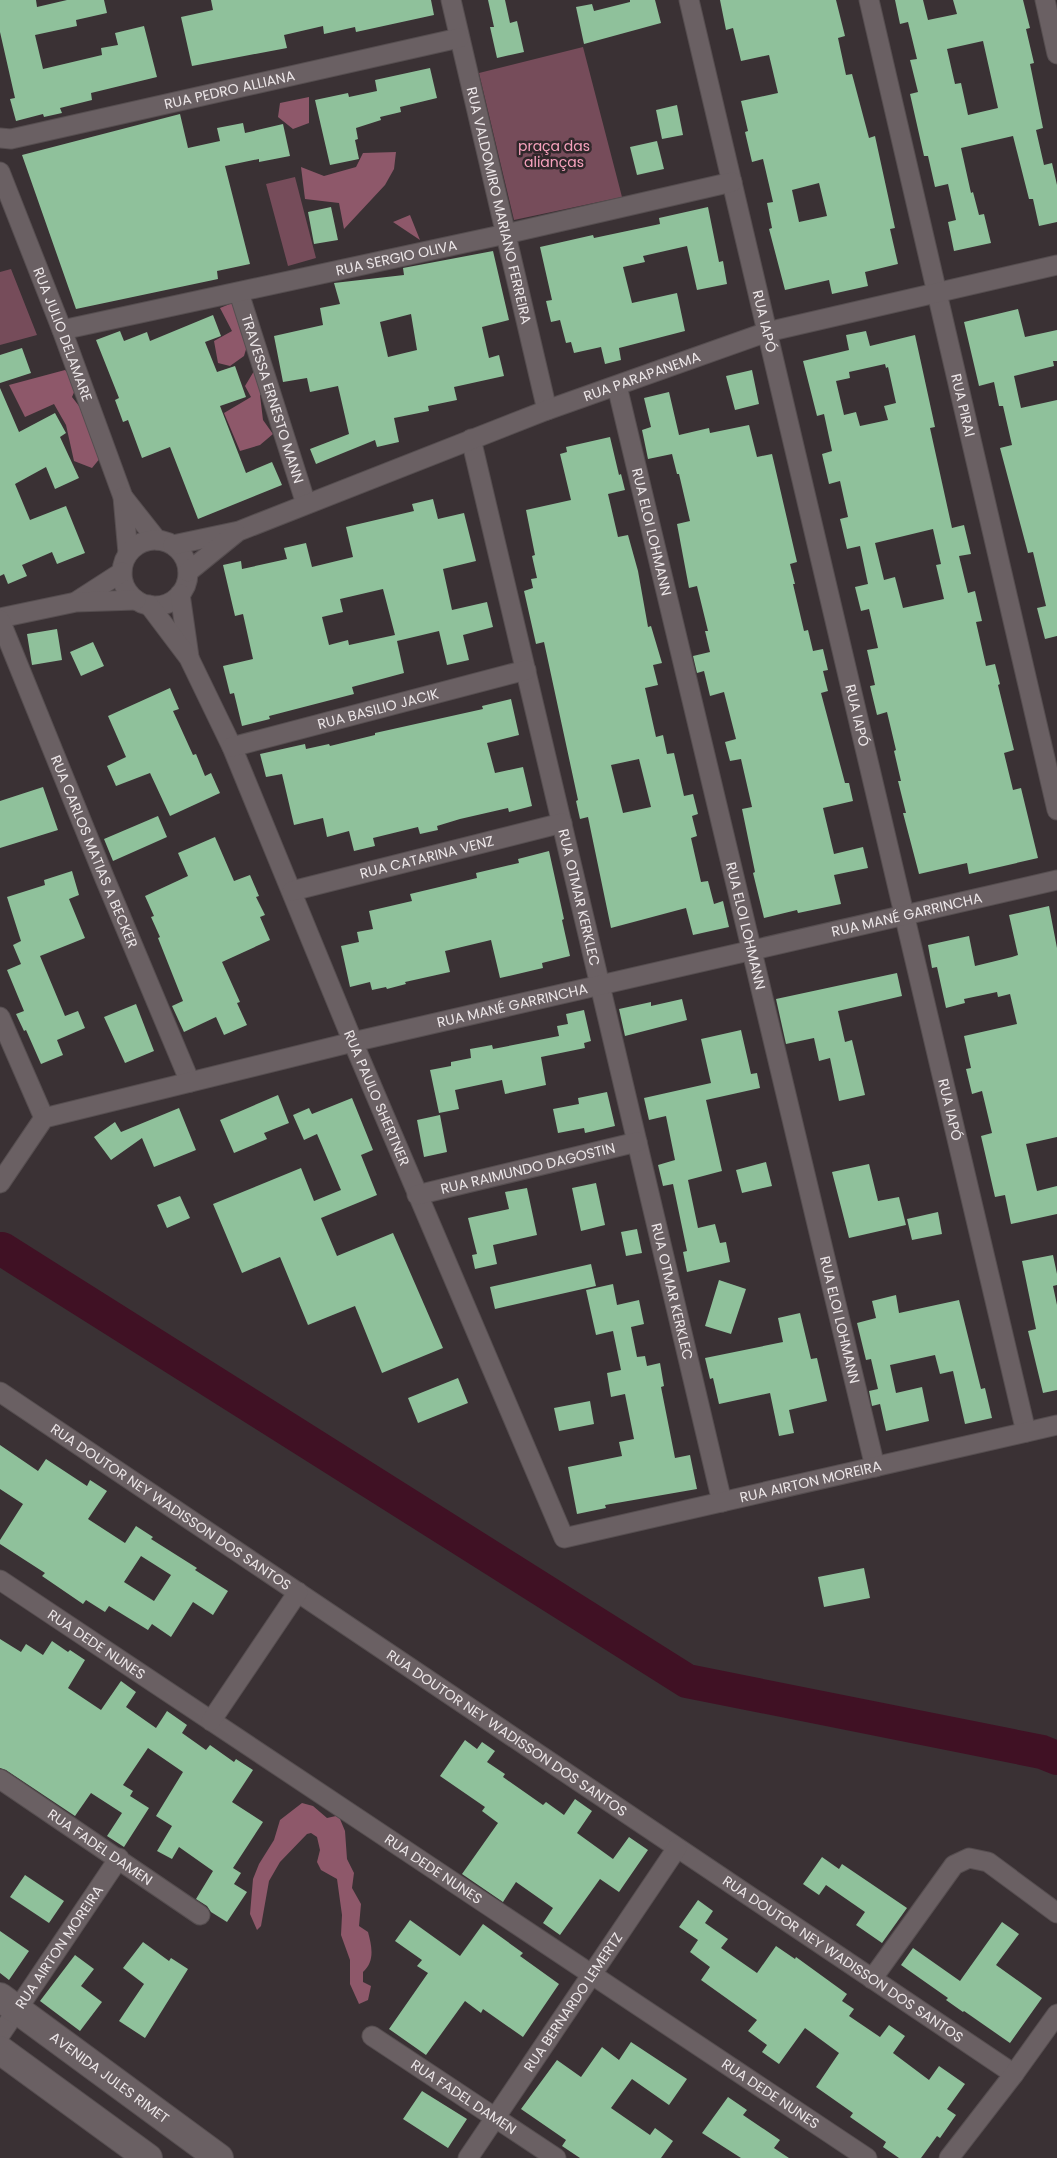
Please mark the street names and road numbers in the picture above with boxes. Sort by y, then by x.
street label: RUA PEDRO ALLIANA [162,65,297,114]
street label: RUA VALDOMIRO MARIANO FERREIRA [462,85,537,326]
street label: RUA SERGIO OLIVA [334,235,459,281]
street label: RUA JULIO DELAMARE [28,264,97,404]
street label: RUA IAPÓ [748,288,782,354]
street label: TRAVESSA ERNESTO MANN [236,312,309,486]
street label: RUA PARAPANEMA [581,346,703,406]
street label: RUA PIRAI [946,372,980,439]
street label: RUA ELOI LOHMANN [627,466,677,598]
street label: RUA IAPÓ [840,682,874,748]
street label: RUA BASILIO JACIK [315,683,441,734]
street label: RUA CARLOS MATIAS A BECKER [46,752,143,951]
street label: RUA OTMAR KERKLEC [553,827,605,968]
street label: RUA CATARINA VENZ [358,831,496,884]
street label: RUA ELOI LOHMANN [721,860,771,992]
street label: RUA MANÉ GARRINCHA [830,888,984,942]
street label: RUA MANÉ GARRINCHA [435,978,589,1032]
street label: RUA PAULO SHERTNER [339,1027,415,1169]
street label: RUA IAPÓ [933,1077,967,1143]
street label: RUA RAIMUNDO DAGOSTIN [438,1138,617,1199]
street label: RUA OTMAR KERKLEC [646,1221,698,1362]
street label: RUA ELOI LOHMANN [815,1254,865,1386]
street label: RUA DOUTOR NEY WADISSON DOS SANTOS [47,1419,295,1595]
street label: RUA AIRTON MOREIRA [738,1456,883,1507]
street label: RUA DEDE NUNES [44,1605,149,1684]
street label: RUA DOUTOR NEY WADISSON DOS SANTOS [383,1645,631,1821]
street label: RUA FADEL DAMEN [44,1804,157,1890]
street label: RUA DEDE NUNES [381,1829,486,1909]
street label: RUA DOUTOR NEY WADISSON DOS SANTOS [719,1871,967,2047]
street label: RUA AIRTON MOREIRA [10,1881,108,2013]
street label: RUA BERNARDO LEMERTZ [519,1928,627,2076]
street label: AVENIDA JULES RIMET [46,2027,174,2128]
street label: RUA FADEL DAMEN [407,2054,520,2139]
street label: RUA DEDE NUNES [718,2054,823,2133]

